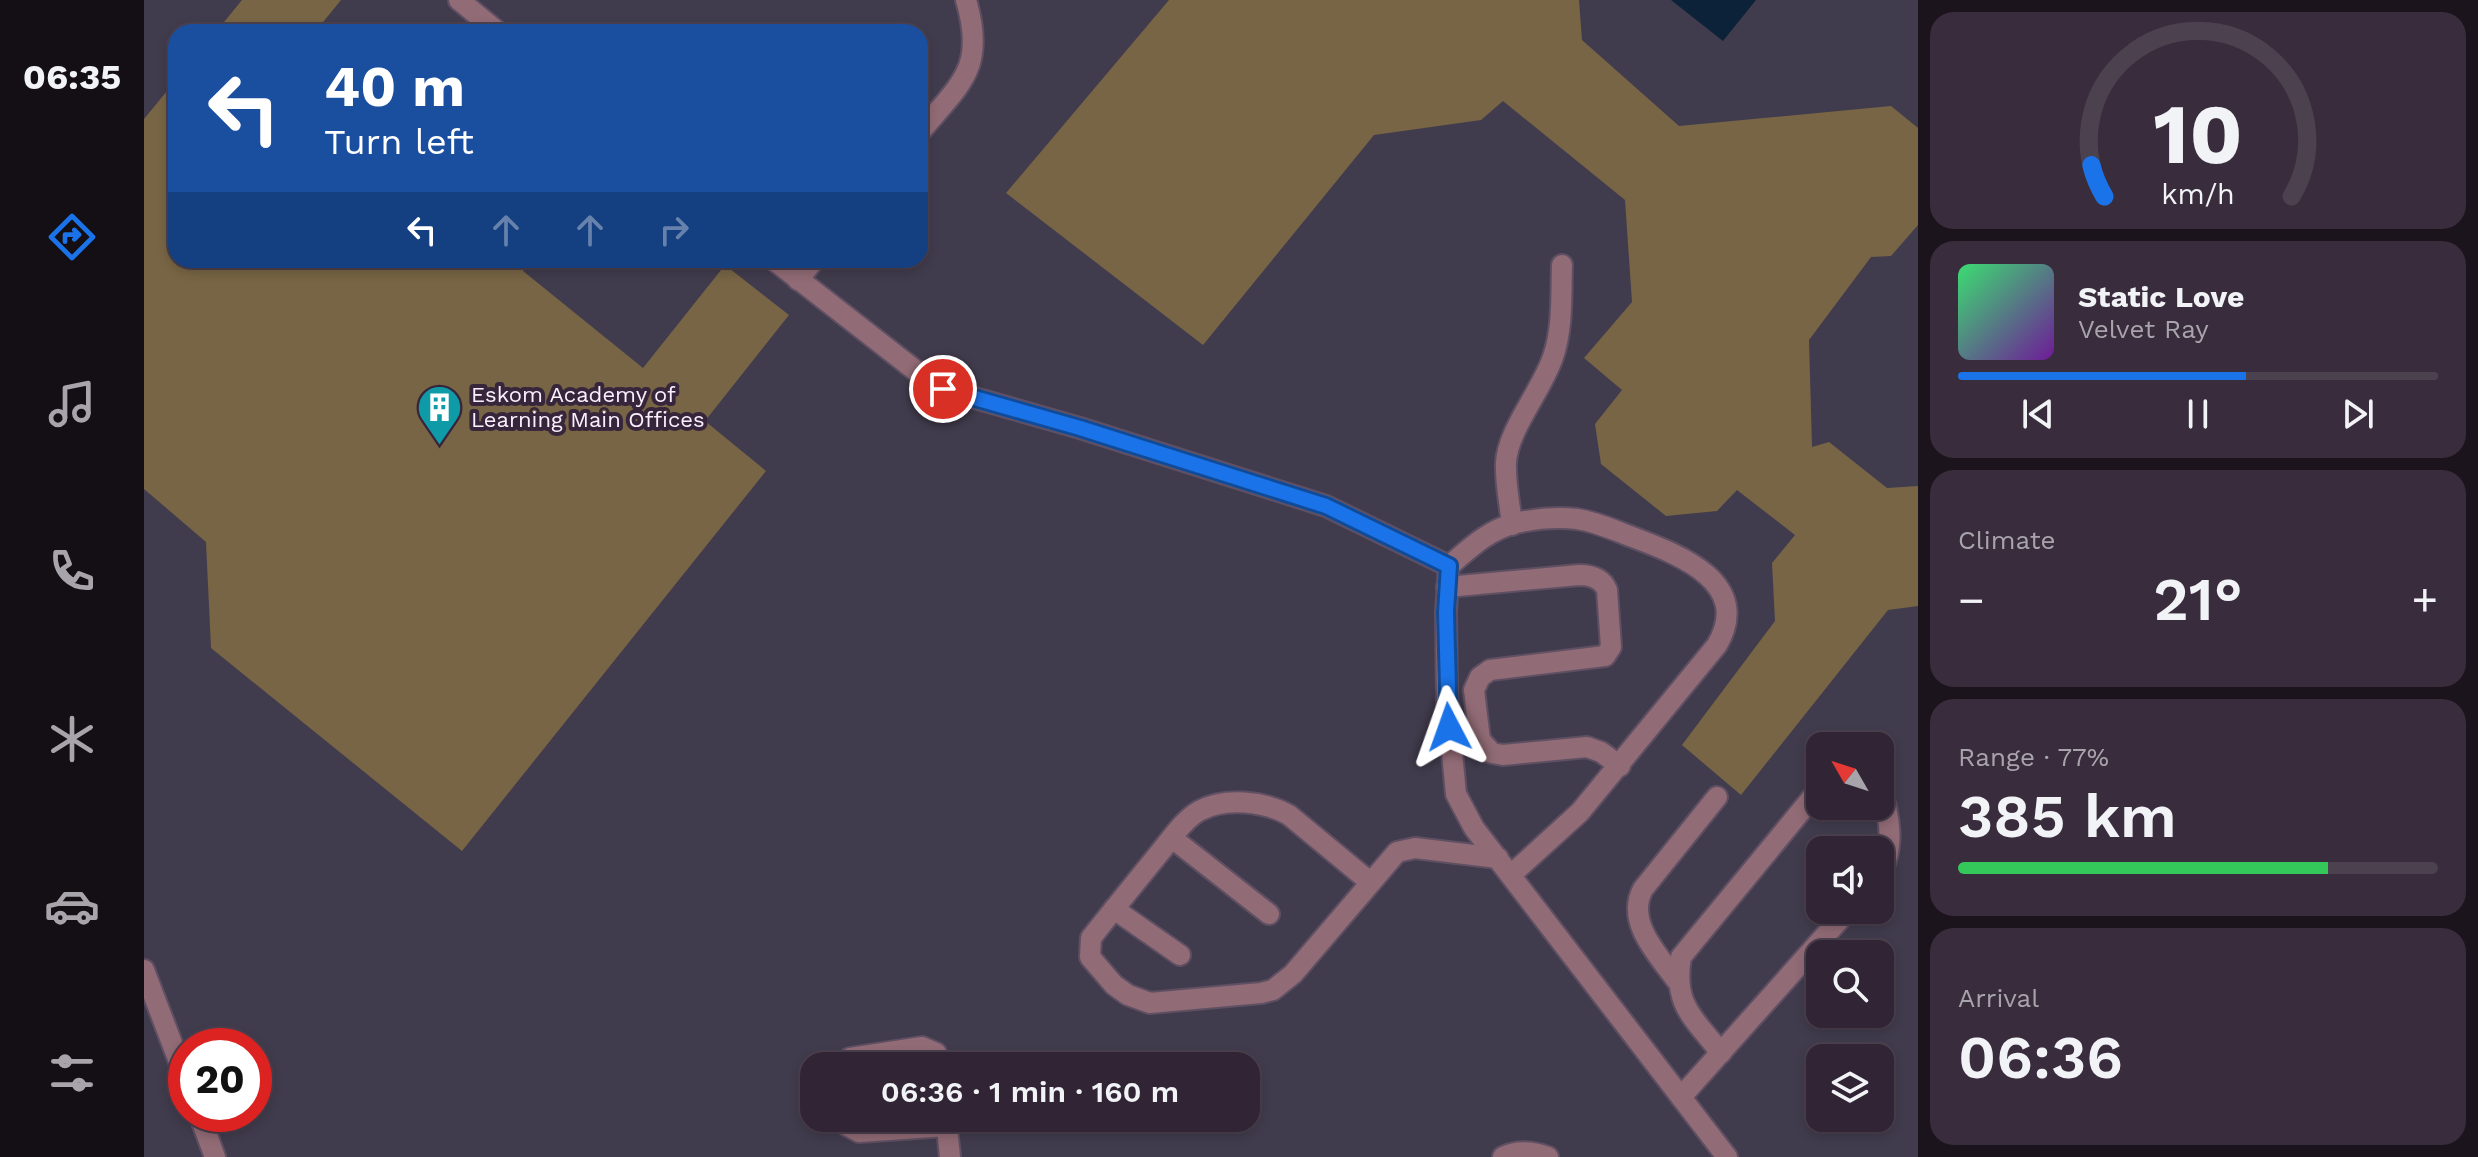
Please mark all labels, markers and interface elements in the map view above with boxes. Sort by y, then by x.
text: 40 m [324,54,465,120]
text: 06:35 [23,56,121,98]
icon: left [192,56,296,160]
text: 10 [2153,85,2243,182]
text: Turn left [324,121,474,163]
text: km/h [2161,177,2235,211]
icon: left [400,208,444,252]
icon: ahead [484,208,528,252]
icon: ahead [568,208,612,252]
icon: right [652,208,696,252]
icon: directions [44,209,100,265]
text: Static Love [2078,279,2244,314]
text: Velvet Ray [2078,314,2209,344]
pin [909,355,977,423]
icon: arrive [921,367,965,411]
icon: music [44,376,100,432]
place label: Eskom Academy of Learning Main Offices [471,382,705,432]
building icon: Eskom Academy of Learning Main Offices [416,383,464,446]
icon: previous [2016,392,2060,436]
icon: pause [2176,392,2220,436]
icon: next [2336,392,2380,436]
text: Climate [1958,525,2056,555]
icon: phone [44,543,100,599]
text: 21° [2153,564,2243,635]
text: − [1958,574,1985,626]
text: + [2411,574,2438,626]
position arrow [1407,685,1491,769]
icon: climate [44,711,100,767]
north arrow [1806,732,1894,820]
map controls [1806,732,1894,1132]
text: Range · 77% [1958,742,2109,772]
text: 385 km [1958,781,2177,852]
button: sound [1806,836,1894,924]
icon: car [44,878,100,934]
button: search [1806,940,1894,1028]
text: Arrival [1958,983,2039,1013]
text: 06:36 [1958,1022,2123,1093]
speed limit sign: 20 [168,1028,272,1132]
button: layers [1806,1044,1894,1132]
icon: filters [44,1045,100,1101]
text: 06:36 · 1 min · 160 m [881,1074,1179,1109]

